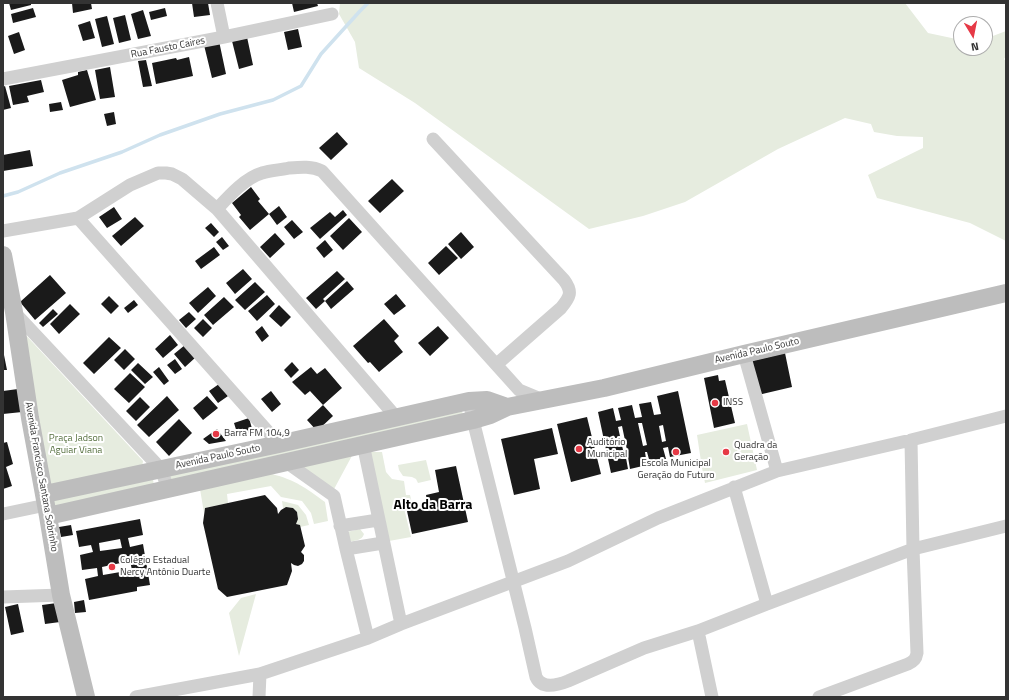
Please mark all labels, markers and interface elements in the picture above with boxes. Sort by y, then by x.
north arrow [953,16,993,56]
street label: Rua Fausto Caires [130,35,206,61]
text: N [970,38,980,55]
street label: Avenida Paulo Souto [714,335,800,367]
place label: INSS [723,397,743,409]
marker: INSS [710,398,720,408]
street label: Avenida Francisco Santana Sobrinho [22,401,60,553]
place label: Barra FM 104,9 [224,428,290,440]
marker: Barra FM 104,9 [211,429,221,439]
park label: Praça Jadson Aguiar Viana [49,433,103,456]
place label: Auditório Municipal [587,437,627,460]
place label: Quadra da Geração [734,440,777,464]
street label: Avenida Paulo Souto [174,442,262,472]
marker: Auditório Municipal [574,444,584,454]
marker: Escola Municipal Geração do Futuro [671,447,681,457]
marker: Quadra da Geração [721,447,731,457]
place label: Escola Municipal Geração do Futuro [637,458,715,482]
district label: Alto da Barra [393,498,473,514]
place label: Colégio Estadual Nercy Antônio Duarte [120,555,210,578]
marker: Colégio Estadual Nercy Antônio Duarte [107,562,117,572]

